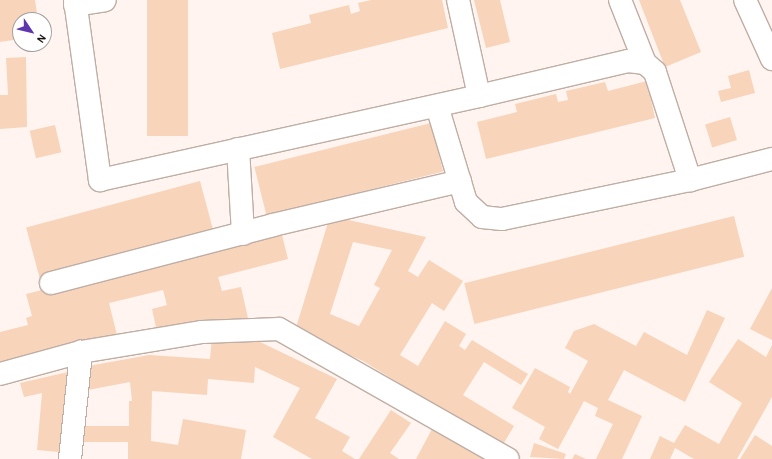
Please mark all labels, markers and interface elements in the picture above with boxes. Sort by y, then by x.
north arrow [12,12,52,52]
text: N [35,32,48,45]

